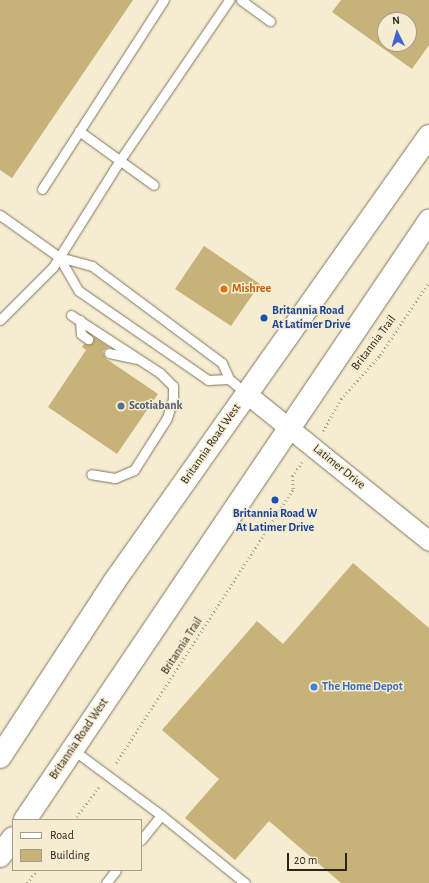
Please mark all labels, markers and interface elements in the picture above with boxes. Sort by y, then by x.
north arrow [377,12,417,52]
text: N [392,15,400,26]
place label: Mishree [232,282,271,296]
marker: Mishree [219,284,229,294]
place label: Britannia Road At Latimer Drive [272,304,350,332]
marker: Britannia Road At Latimer Drive [259,313,269,323]
street label: Britannia Trail [349,313,399,373]
place label: Scotiabank [129,399,183,413]
marker: Scotiabank [116,401,126,411]
street label: Britannia Road West [178,401,244,487]
street label: Latimer Drive [310,442,368,492]
marker: Britannia Road W At Latimer Drive [270,495,280,505]
place label: Britannia Road W At Latimer Drive [233,507,317,535]
street label: Britannia Trail [158,615,206,677]
place label: The Home Depot [322,680,403,694]
marker: The Home Depot [309,682,319,692]
street label: Britannia Road West [47,696,111,782]
legend [12,819,142,871]
text: Road [50,829,74,841]
scale bar [289,845,349,871]
text: Building [50,849,90,861]
text: 20 m [294,854,317,866]

